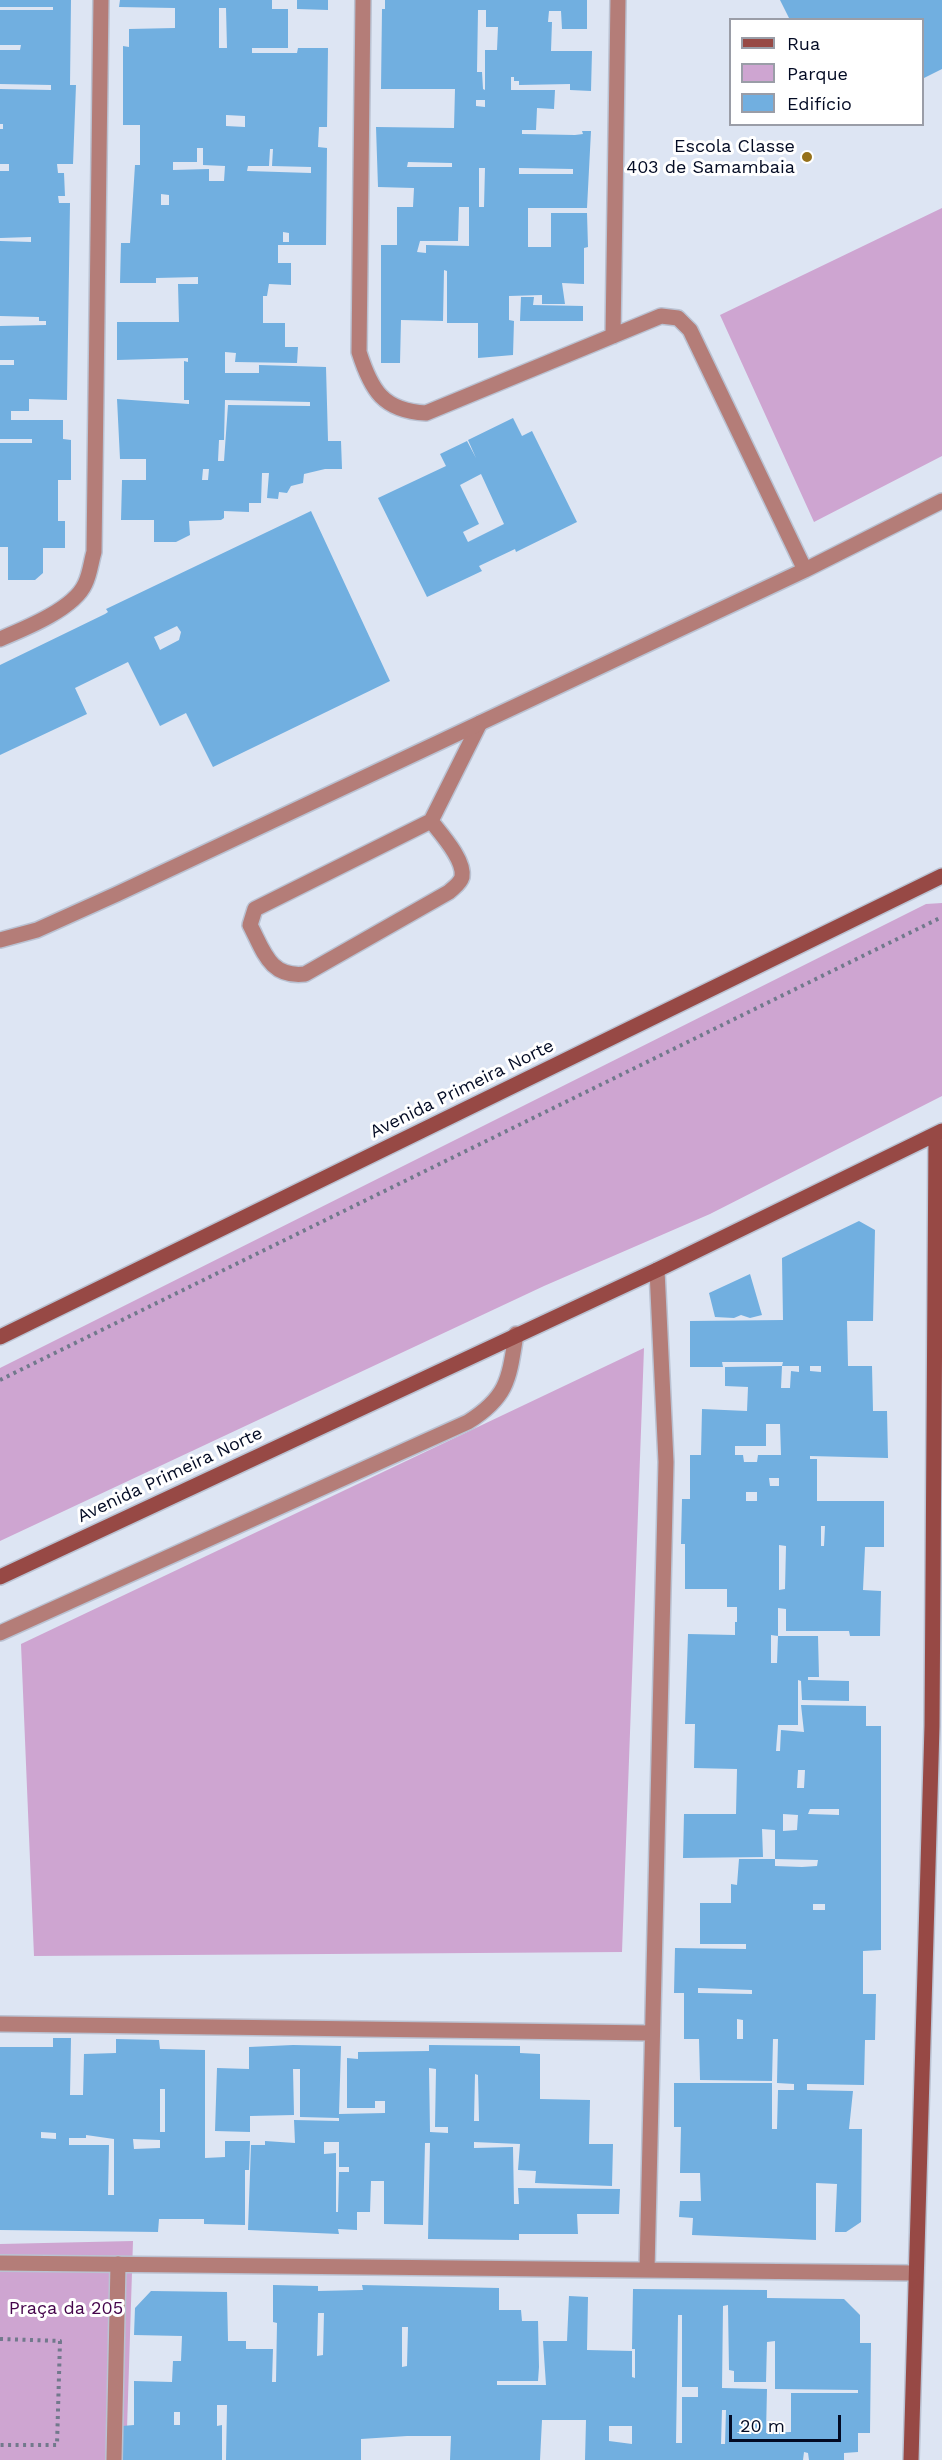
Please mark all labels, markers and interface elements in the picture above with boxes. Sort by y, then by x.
legend [729,18,924,126]
text: Rua [787,33,820,54]
text: Parque [787,63,848,84]
text: Edifício [787,93,852,114]
place label: Escola Classe 403 de Samambaia [626,136,795,178]
marker: Escola Classe 403 de Samambaia [800,150,814,164]
street label: Avenida Primeira Norte [366,1035,558,1143]
street label: Avenida Primeira Norte [74,1423,266,1527]
park label: Praça da 205 [9,2298,123,2320]
scale bar [732,2403,844,2441]
text: 20 m [740,2415,785,2436]

